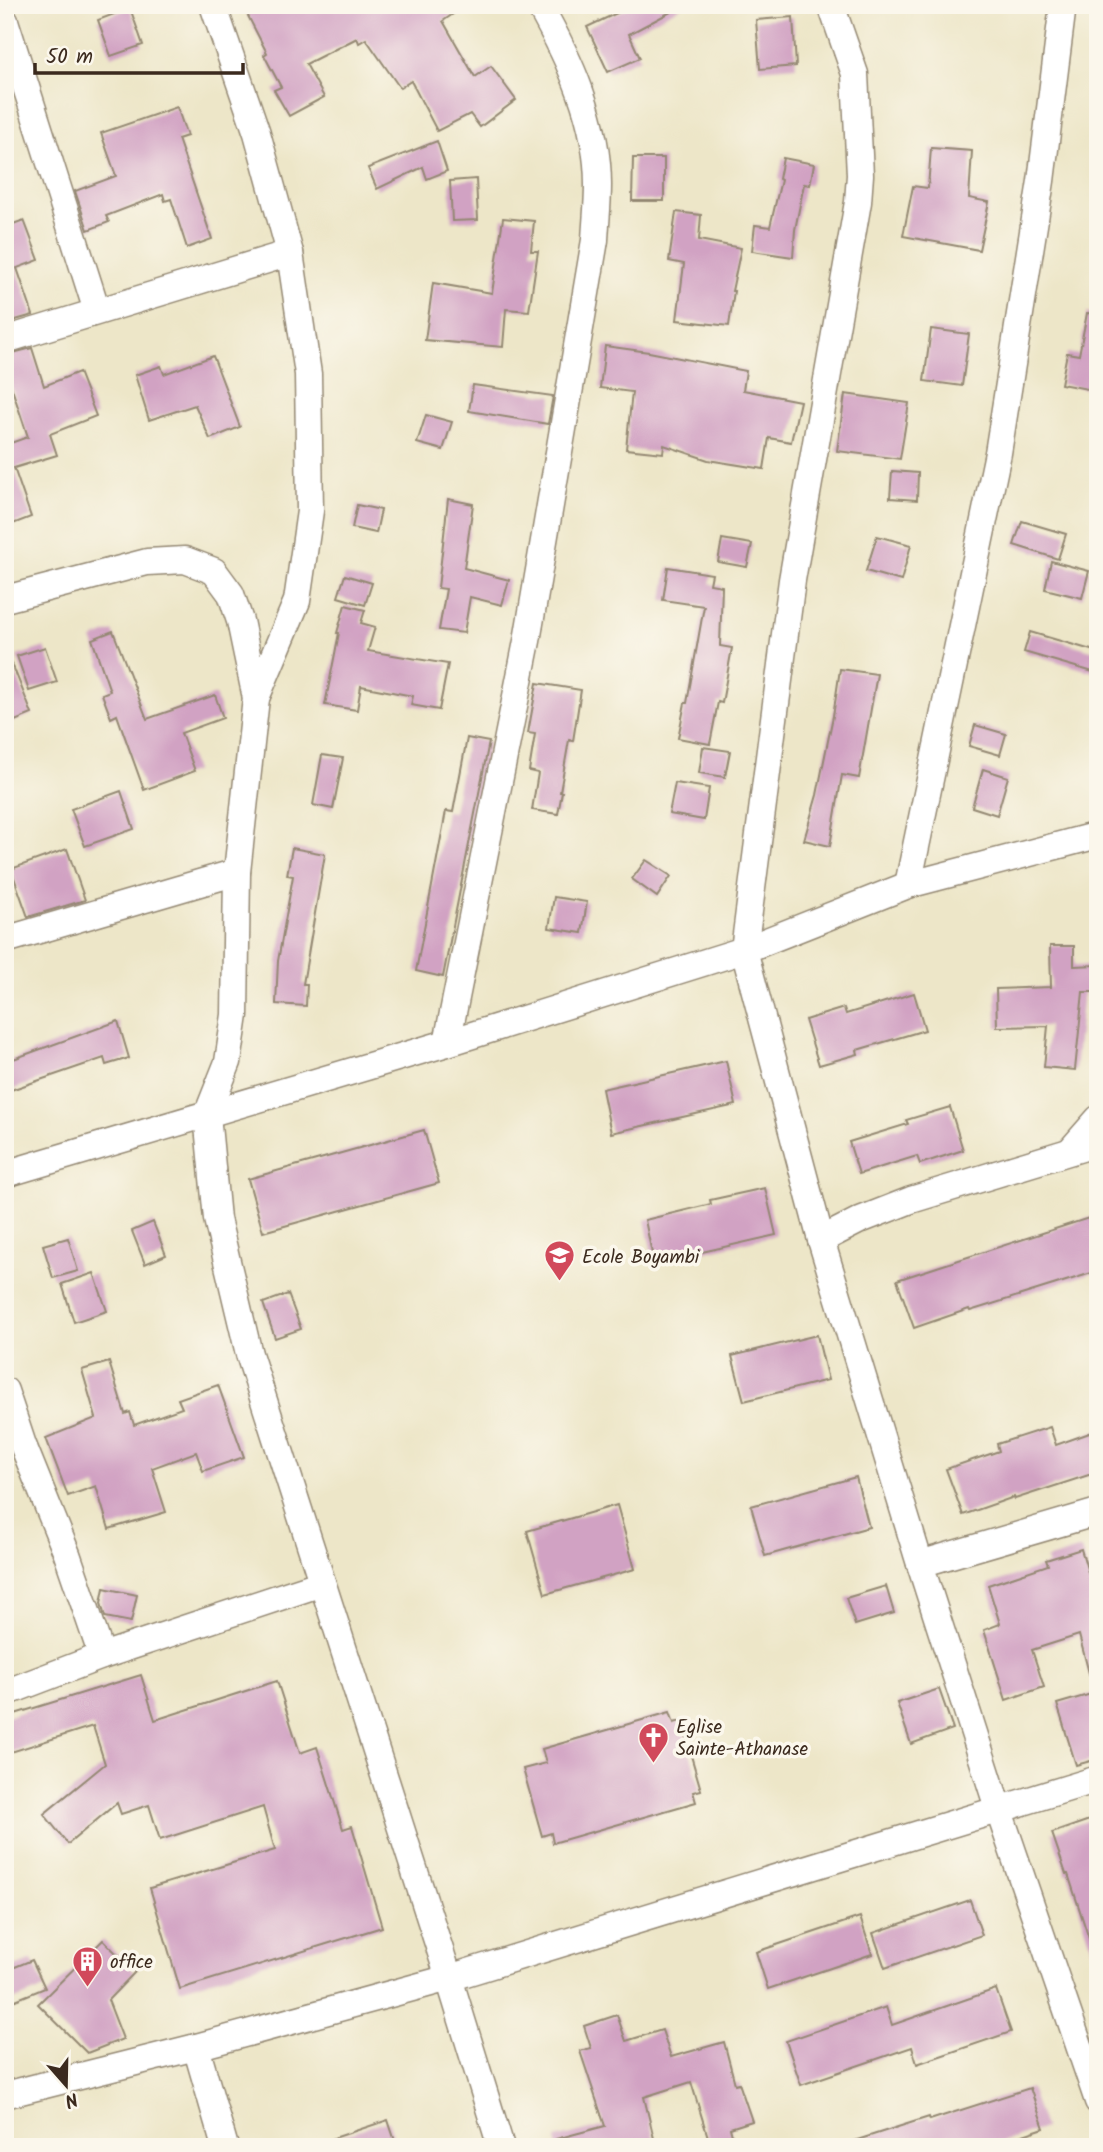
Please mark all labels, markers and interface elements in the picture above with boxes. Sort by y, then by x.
scale bar [35,32,243,76]
text: 50 m [46,41,93,74]
school or university icon: Ecole Boyambi [542,1239,576,1283]
place label: Ecole Boyambi [582,1243,701,1273]
place label: Eglise Sainte-Athanase [676,1713,808,1765]
church icon: Eglise Sainte-Athanase [636,1720,670,1764]
building icon: office [70,1944,104,1988]
place label: office [110,1948,153,1978]
north arrow [32,2050,102,2120]
text: N [60,2083,82,2115]

